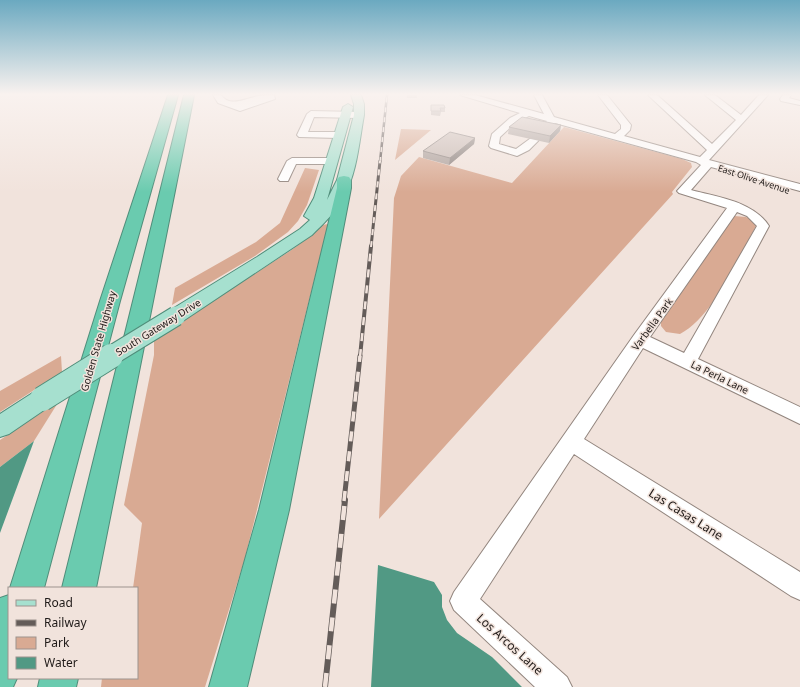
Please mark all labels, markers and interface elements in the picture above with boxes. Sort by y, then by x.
street label: East Olive Avenue [716,161,792,197]
street label: Golden State Highway [77,288,119,393]
street label: Varbella Park [628,294,676,353]
street label: South Gateway Drive [113,295,204,359]
street label: La Perla Lane [689,357,752,397]
street label: Las Casas Lane [646,484,727,544]
legend [8,587,138,679]
text: Road [44,594,73,611]
street label: Los Arcos Lane [473,610,547,679]
text: Railway [44,614,88,631]
text: Park [44,634,70,651]
text: Water [44,654,78,671]

